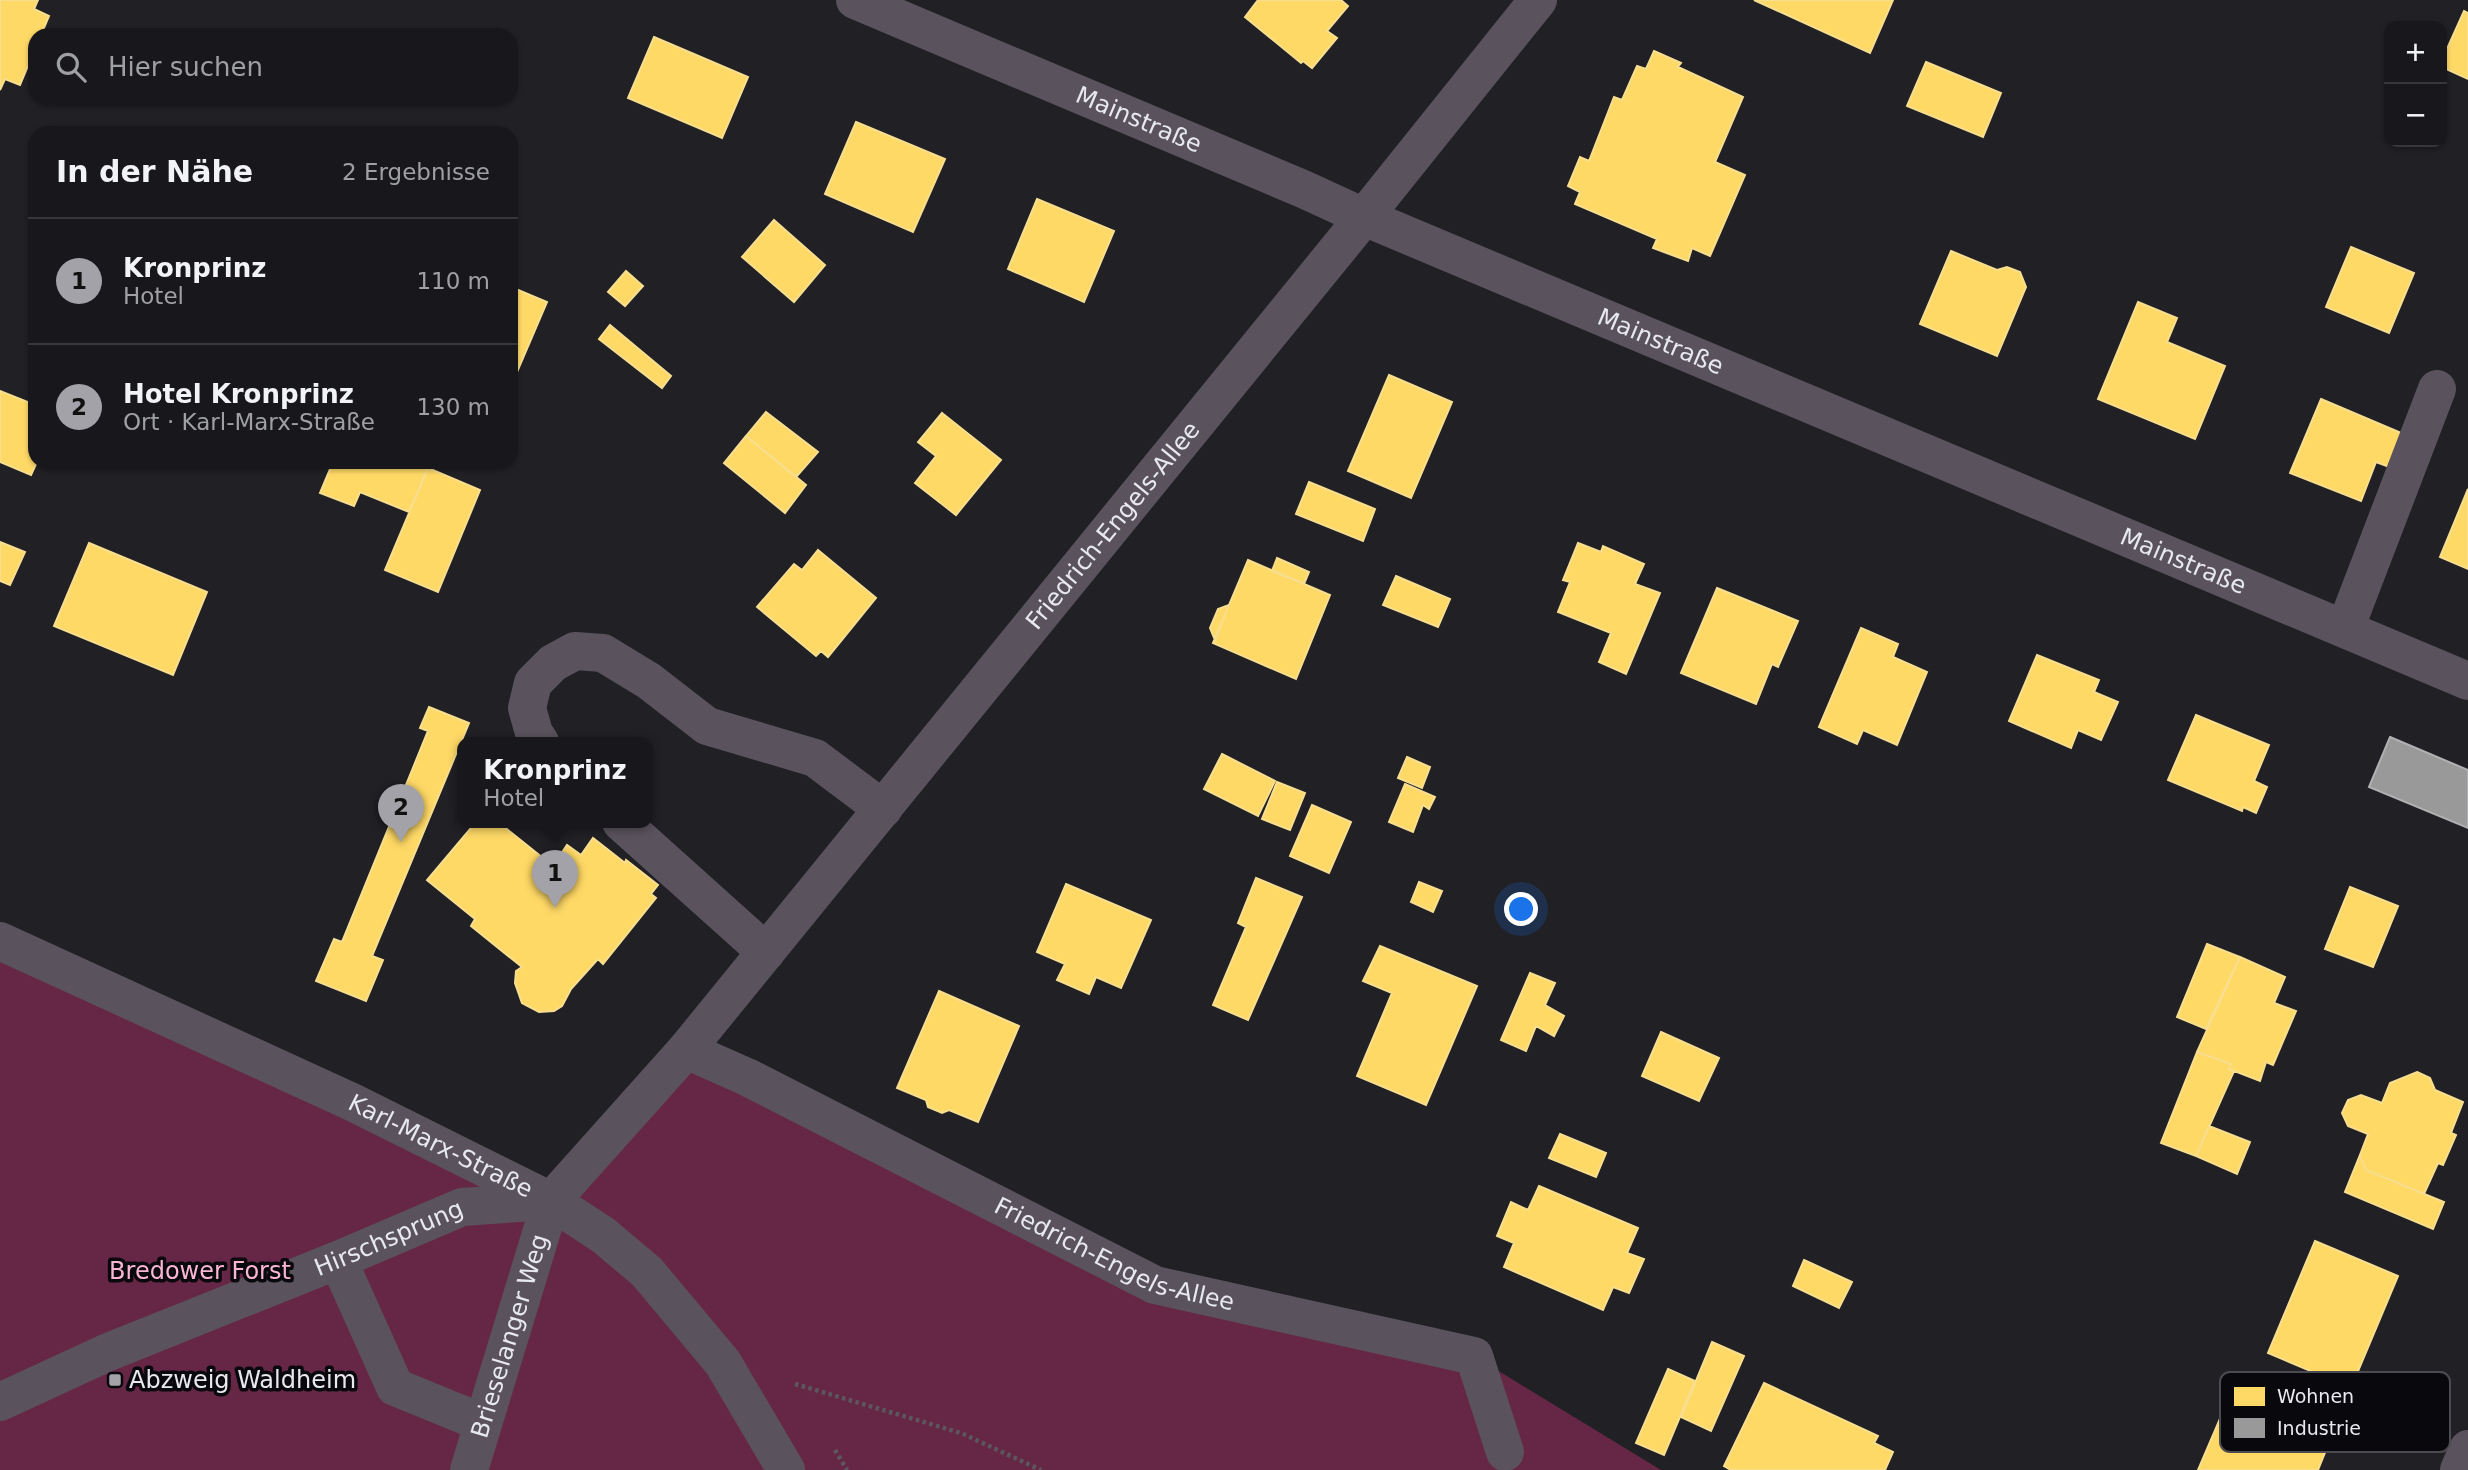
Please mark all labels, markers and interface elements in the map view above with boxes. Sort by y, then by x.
map controls [2384,21,2447,147]
button: + [2384,21,2447,84]
search box [28,28,518,105]
icon: search [52,48,90,86]
text: Hier suchen [108,52,263,82]
street label: Mainstraße [1072,81,1206,159]
button: − [2384,84,2447,147]
text: In der Nähe [56,154,253,189]
text: 2 Ergebnisse [342,159,490,185]
text: Kronprinz [123,253,266,283]
text: 1 [71,268,87,294]
text: 110 m [416,268,490,294]
text: Hotel [123,283,184,309]
street label: Mainstraße [1593,303,1728,380]
text: Hotel Kronprinz [123,379,354,409]
text: 2 [71,394,87,420]
text: 130 m [416,394,490,420]
text: Ort · Karl-Marx-Straße [123,409,375,435]
street label: Friedrich-Engels-Allee [1020,416,1206,635]
street label: Mainstraße [2116,522,2250,600]
popup [457,737,653,828]
text: Kronprinz [483,755,627,785]
pin: 2 [378,784,424,842]
text: Hotel [483,785,544,811]
pin: 1 [532,850,578,908]
your location [1504,892,1538,926]
street label: Karl-Marx-Straße [344,1089,537,1204]
street label: Friedrich-Engels-Allee [990,1192,1237,1316]
street label: Hirschsprung [310,1194,467,1282]
street label: Brieselanger Weg [466,1231,554,1441]
park label: Bredower Forst [109,1257,291,1285]
place label: Abzweig Waldheim [129,1366,356,1394]
marker: Abzweig Waldheim [107,1372,123,1388]
legend [2220,1372,2450,1452]
text: Wohnen [2277,1385,2354,1407]
text: Industrie [2277,1417,2361,1439]

